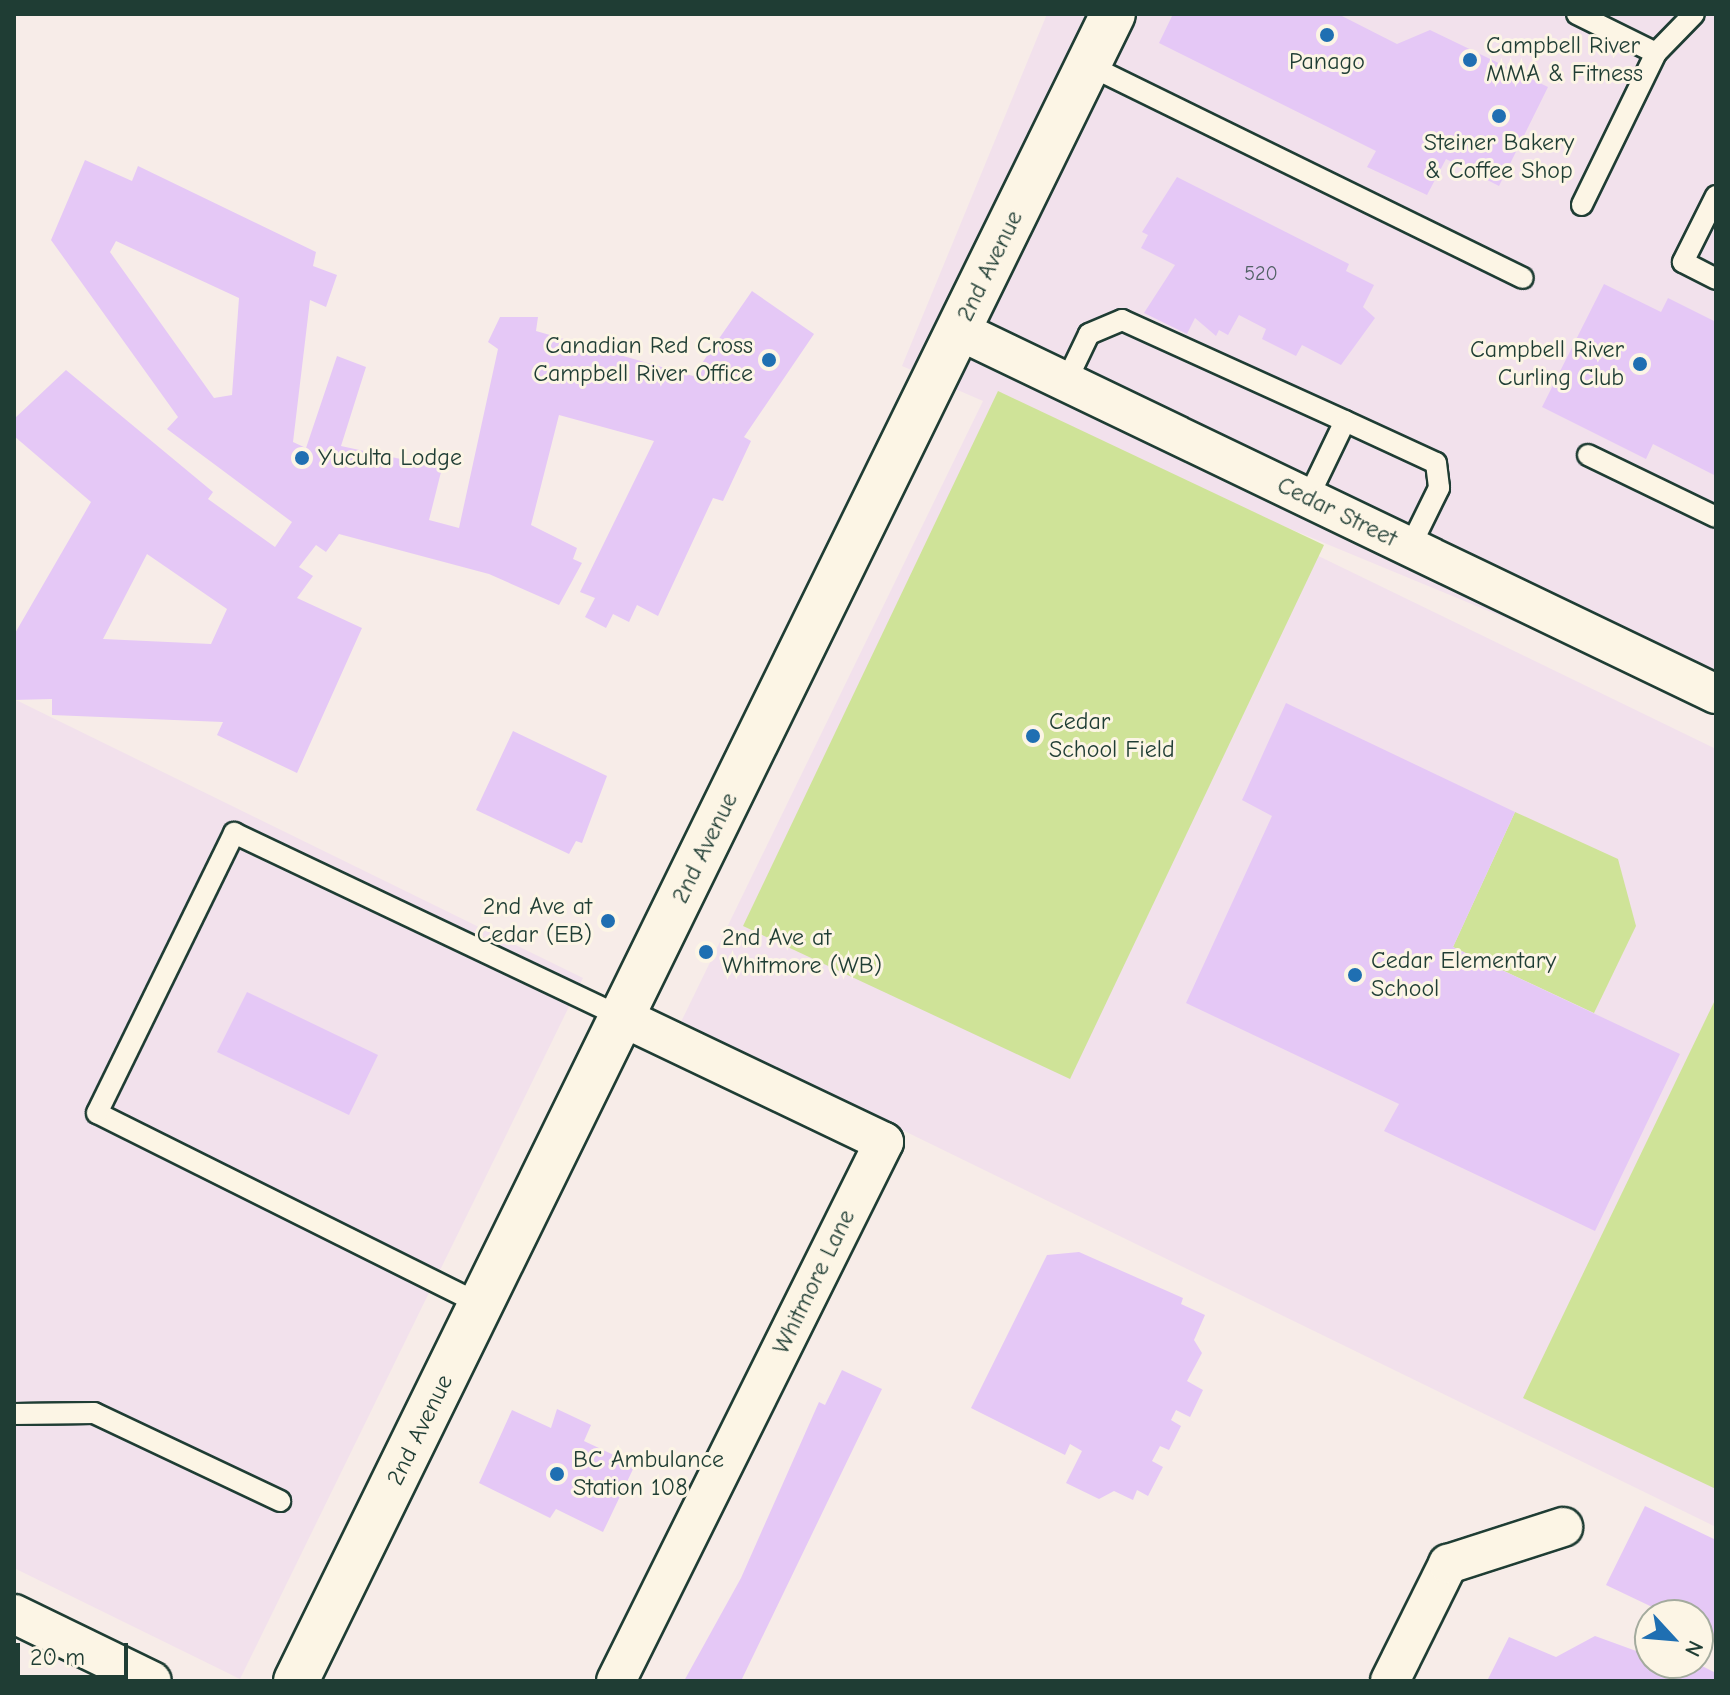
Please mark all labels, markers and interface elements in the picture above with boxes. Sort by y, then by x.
marker: Panago [1318,26,1336,44]
place label: Campbell River MMA & Fitness [1486,32,1643,88]
place label: Panago [1289,48,1365,76]
marker: Campbell River MMA & Fitness [1461,51,1479,69]
marker: Steiner Bakery & Coffee Shop [1490,107,1508,125]
place label: Steiner Bakery & Coffee Shop [1424,129,1574,185]
street label: 2nd Avenue [951,206,1029,326]
house number: 520 [1244,261,1278,285]
place label: Canadian Red Cross Campbell River Office [533,332,753,388]
place label: Campbell River Curling Club [1470,336,1624,392]
marker: Canadian Red Cross Campbell River Office [760,351,778,369]
marker: Campbell River Curling Club [1631,355,1649,373]
place label: Yuculta Lodge [318,444,462,472]
marker: Yuculta Lodge [293,449,311,467]
street label: Cedar Street [1272,471,1402,553]
place label: Cedar School Field [1049,708,1175,764]
marker: Cedar School Field [1024,727,1042,745]
street label: 2nd Avenue [666,788,744,908]
place label: 2nd Ave at Cedar (EB) [477,893,592,949]
marker: 2nd Ave at Cedar (EB) [599,912,617,930]
place label: 2nd Ave at Whitmore (WB) [722,924,882,980]
marker: 2nd Ave at Whitmore (WB) [697,943,715,961]
place label: Cedar Elementary School [1371,947,1556,1003]
marker: Cedar Elementary School [1346,966,1364,984]
street label: Whitmore Lane [767,1205,861,1359]
street label: 2nd Avenue [381,1370,459,1490]
place label: BC Ambulance Station 108 [573,1446,724,1502]
marker: BC Ambulance Station 108 [548,1465,566,1483]
north arrow [1634,1599,1714,1679]
scale bar [20,1627,132,1677]
text: N [1679,1636,1709,1661]
text: 20 m [30,1643,85,1671]

